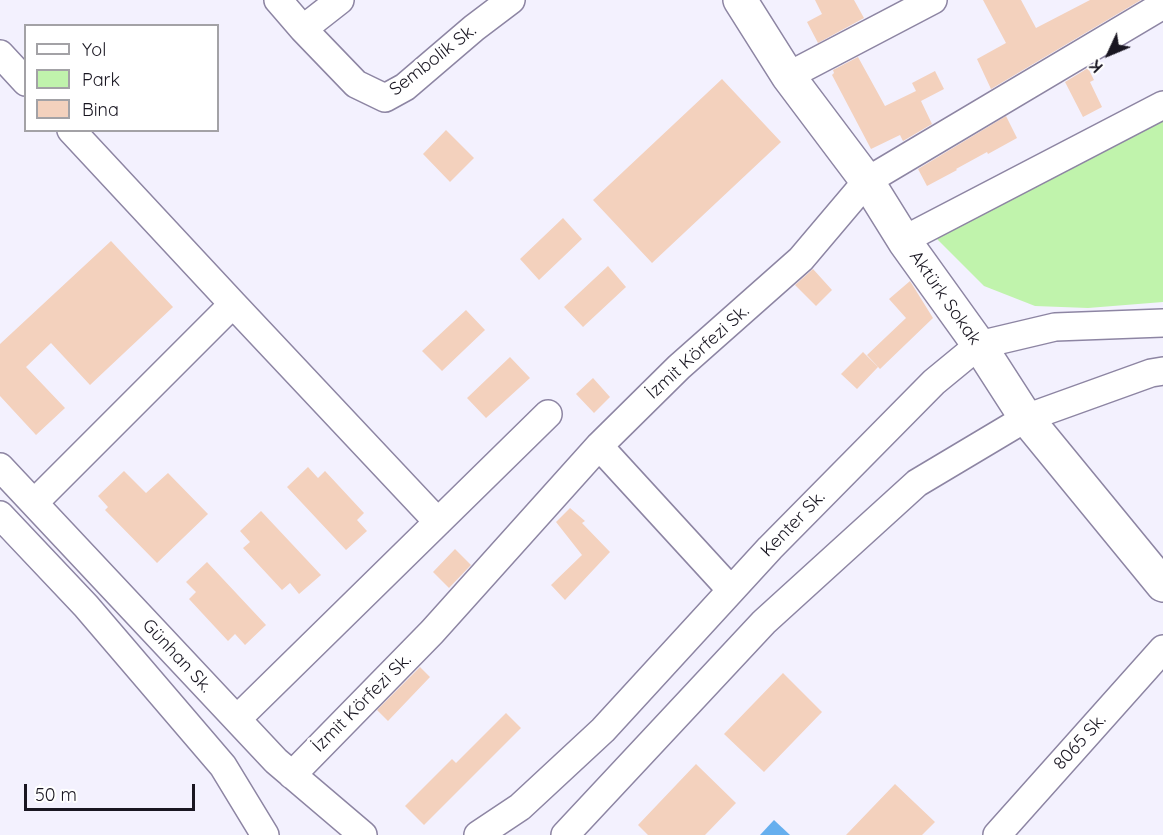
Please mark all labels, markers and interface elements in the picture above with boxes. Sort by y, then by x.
street label: Sembolik Sk. [385,19,481,101]
legend [24,24,219,132]
north arrow [1079,24,1139,84]
text: Yol [82,38,106,61]
text: K [1085,56,1107,77]
text: Park [82,68,120,91]
text: Bina [82,98,119,121]
street label: Aktürk Sokak [905,247,985,349]
street label: İzmit Körfezi Sk. [642,300,754,404]
street label: Kenter Sk. [756,487,830,561]
street label: Günhan Sk. [138,615,216,697]
street label: İzmit Körfezi Sk. [308,649,416,757]
street label: 8065 Sk. [1049,710,1111,774]
scale bar [27,772,198,810]
text: 50 m [35,783,77,806]

